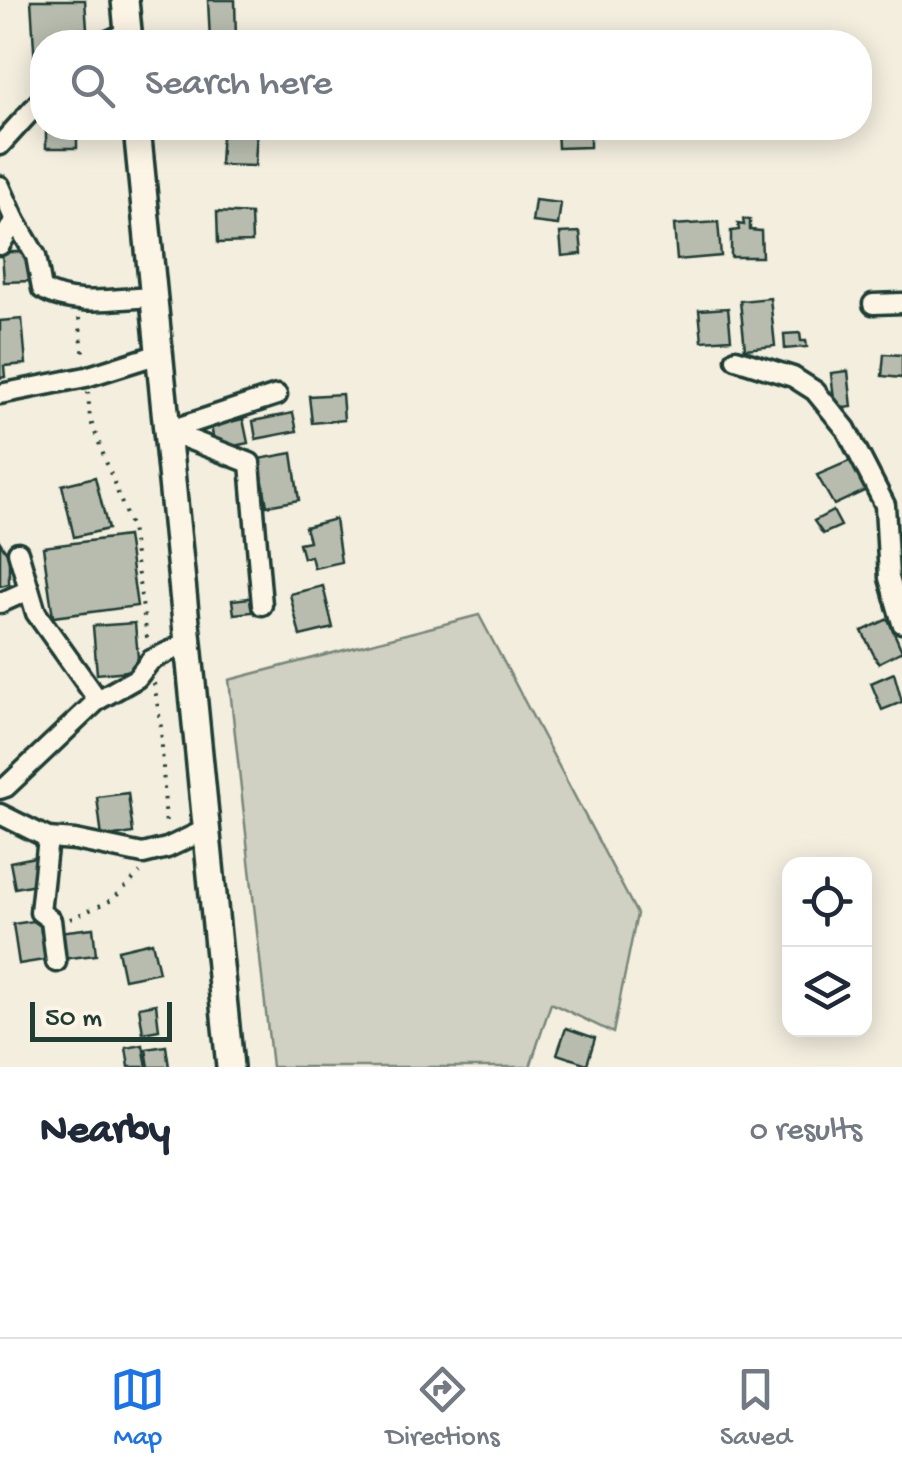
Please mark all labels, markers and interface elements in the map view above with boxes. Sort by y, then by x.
search box [30,30,872,140]
icon: search [65,58,120,113]
text: Search here [145,63,332,107]
map controls [782,857,872,1037]
button: locate [782,857,872,947]
button: layers [782,947,872,1037]
scale bar [30,997,172,1042]
text: 50 m [45,1003,102,1036]
text: Nearby [40,1108,170,1157]
text: 0 results [750,1113,862,1151]
tab: Map [110,1362,165,1455]
tab: Directions [386,1362,500,1455]
tab: Saved [720,1362,792,1455]

